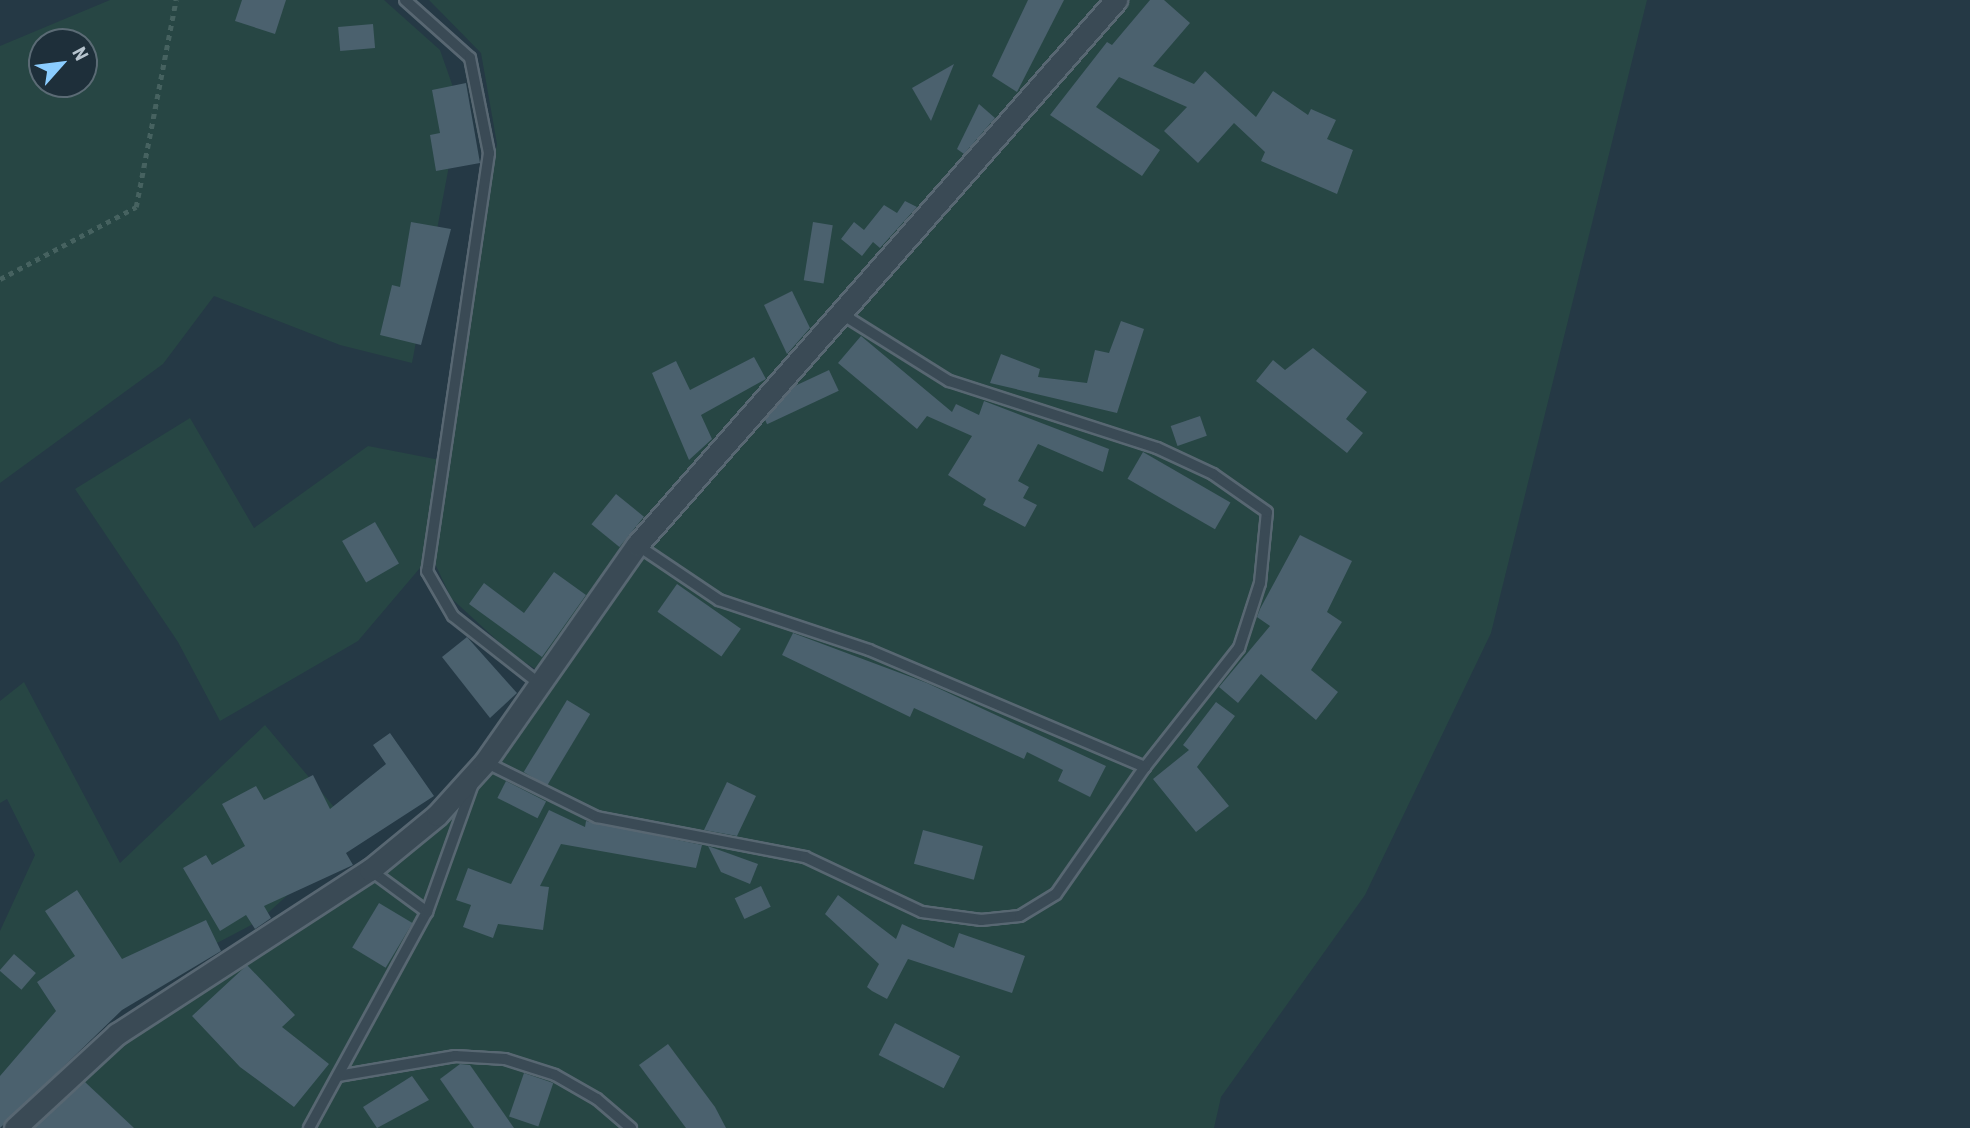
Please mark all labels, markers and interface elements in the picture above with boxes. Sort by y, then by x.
north arrow [28,28,98,98]
text: N [67,43,93,64]

